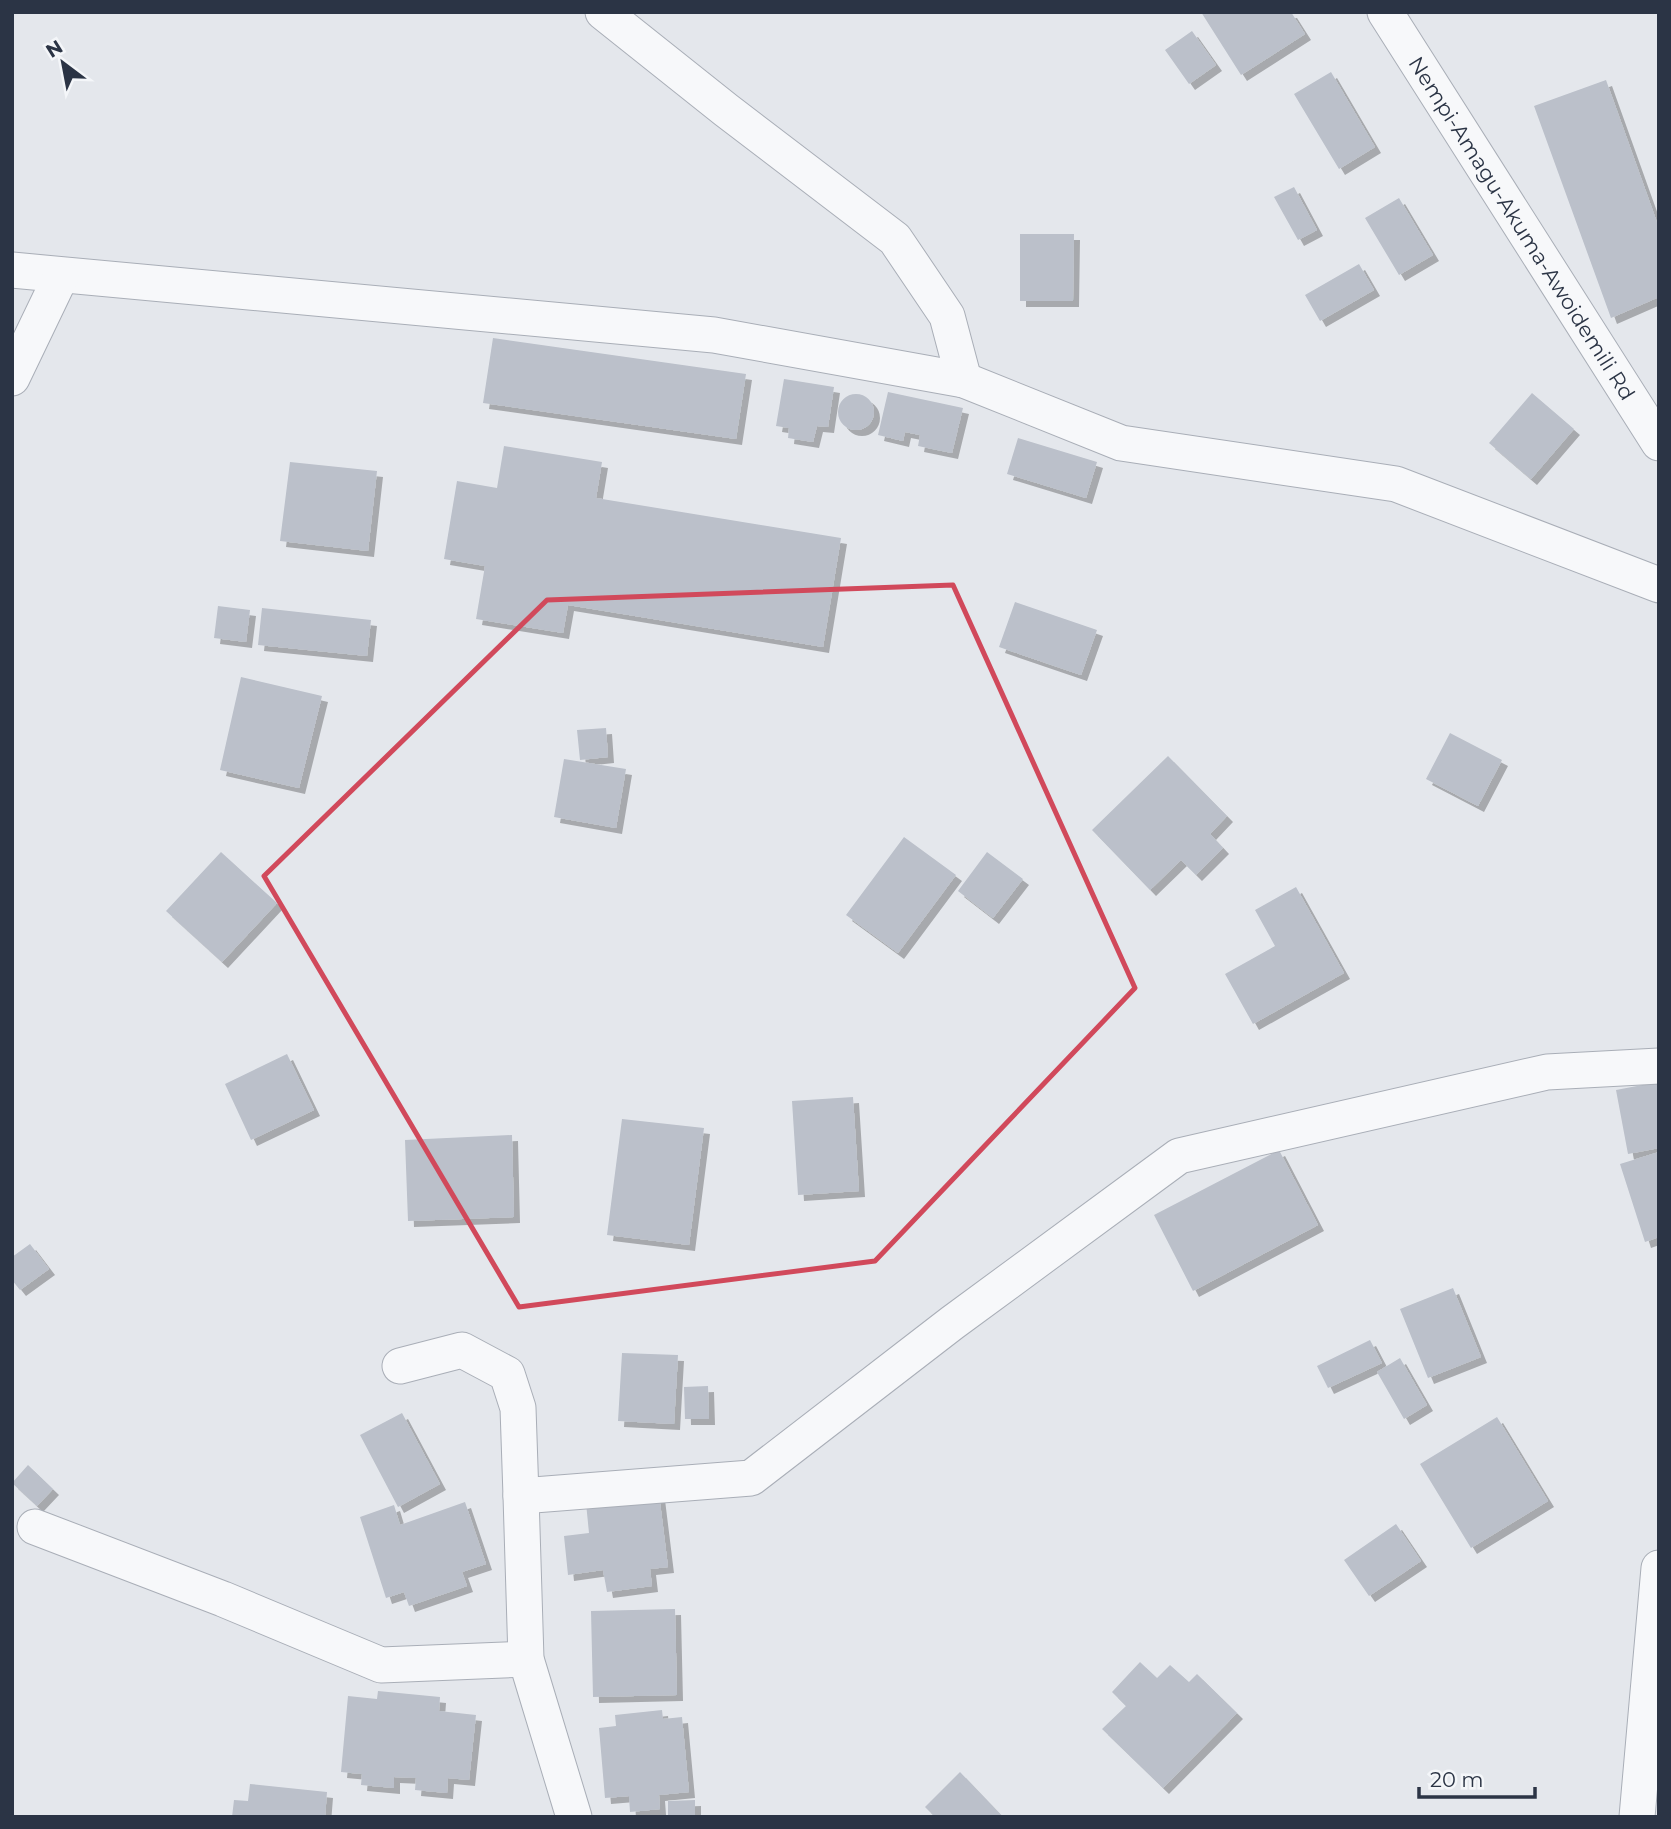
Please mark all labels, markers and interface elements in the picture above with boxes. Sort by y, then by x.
north arrow [28,28,98,98]
text: N [42,35,67,63]
street label: Nempi-Amagu-Akuma-Awoidemili Rd [1404,52,1641,404]
scale bar [1419,1756,1534,1800]
text: 20 m [1430,1767,1484,1792]

